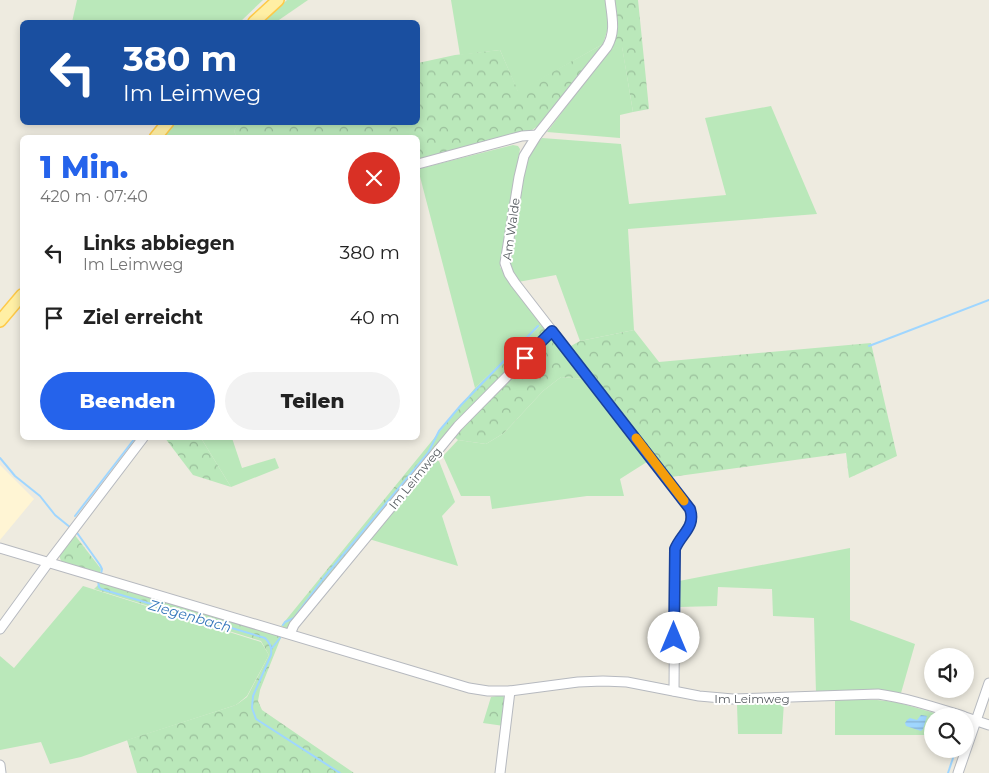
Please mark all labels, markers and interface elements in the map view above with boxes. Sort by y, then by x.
text: 380 m [123,37,237,80]
icon: left [40,40,105,105]
text: Im Leimweg [123,80,261,107]
text: 1 Min. [40,149,128,186]
button: close [348,152,400,204]
text: 420 m · 07:40 [40,187,148,206]
street label: Am Walde [499,197,523,261]
text: Links abbiegen [83,232,235,255]
icon: left [40,239,68,267]
text: 380 m [339,241,400,264]
text: Im Leimweg [83,255,184,274]
icon: arrive [40,304,68,332]
text: Ziel erreicht [83,306,203,329]
text: 40 m [350,306,400,329]
pin [504,337,546,379]
icon: arrive [511,344,539,372]
button: Beenden [40,372,215,430]
button: Teilen [225,372,400,430]
street label: Im Leimweg [385,444,445,512]
water label: Ziegenbach [146,595,233,636]
position arrow [647,611,699,663]
map controls [924,648,974,758]
button: sound [924,648,974,698]
street label: Im Leimweg [714,691,790,706]
button: search [924,708,974,758]

